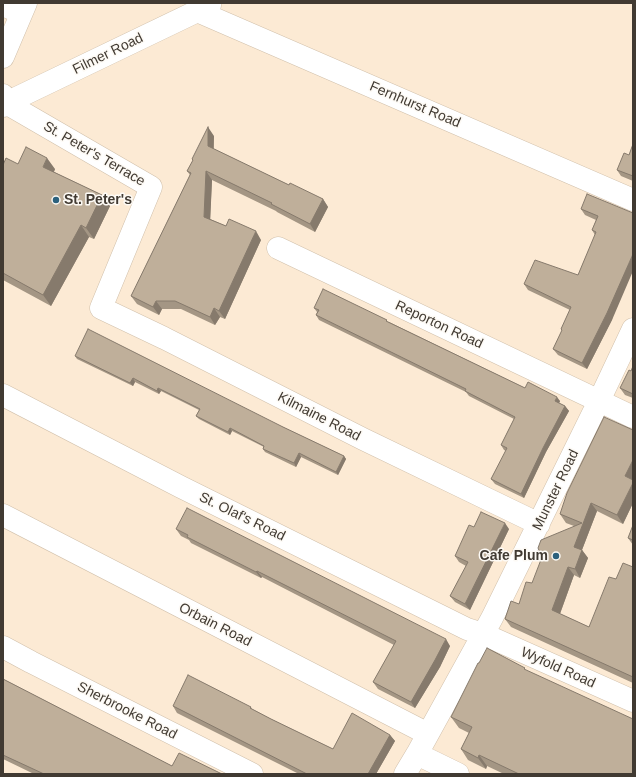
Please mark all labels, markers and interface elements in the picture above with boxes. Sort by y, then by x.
street label: Filmer Road [70,30,146,78]
street label: Fernhurst Road [367,78,463,132]
street label: St. Peter's Terrace [40,118,148,190]
place label: St. Peter's [64,192,132,208]
marker: St. Peter's [51,195,61,205]
street label: Reporton Road [392,297,486,353]
street label: Kilmaine Road [275,389,363,445]
street label: Munster Road [529,447,583,533]
street label: St. Olaf's Road [196,489,288,545]
place label: Cafe Plum [480,548,548,564]
marker: Cafe Plum [551,551,561,561]
street label: Orbain Road [176,599,254,651]
street label: Wyfold Road [518,644,598,692]
street label: Sherbrooke Road [74,679,180,743]

